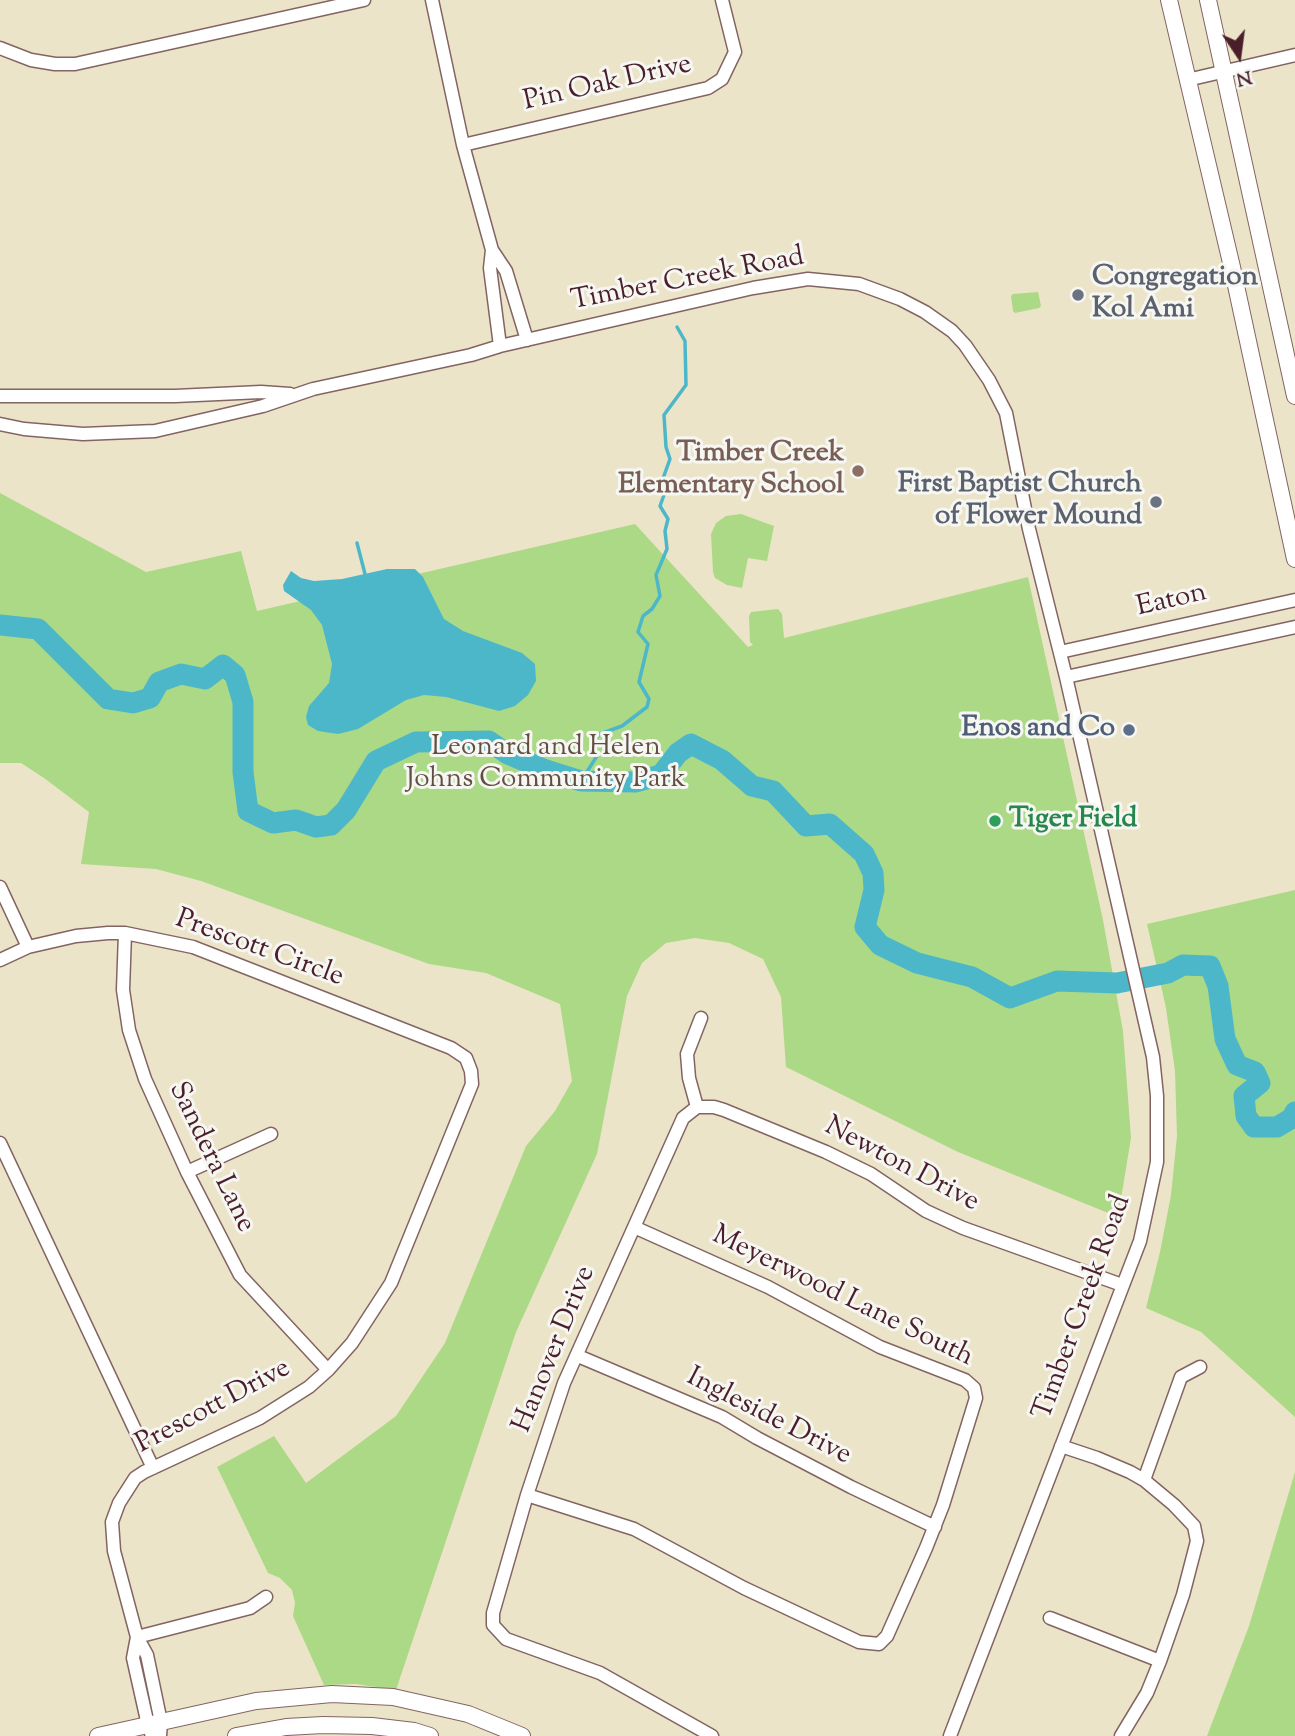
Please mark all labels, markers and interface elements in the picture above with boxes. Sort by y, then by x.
north arrow [1204,21,1274,91]
street label: Pin Oak Drive [521,49,695,121]
text: N [1233,62,1254,92]
street label: Timber Creek Road [569,242,807,320]
place label: Congregation Kol Ami [1092,262,1258,328]
marker: Congregation Kol Ami [1070,287,1086,303]
place label: Timber Creek Elementary School [618,438,844,504]
marker: Timber Creek Elementary School [850,463,866,479]
place label: First Baptist Church of Flower Mound [898,469,1142,535]
marker: First Baptist Church of Flower Mound [1148,494,1164,510]
street label: Eaton [1134,578,1210,626]
place label: Enos and Co [961,713,1115,747]
marker: Enos and Co [1121,722,1137,738]
park label: Leonard and Helen Johns Community Park [406,732,686,798]
place label: Tiger Field [1009,804,1137,838]
marker: Tiger Field [987,813,1003,829]
street label: Prescott Circle [170,904,348,996]
street label: Sandera Lane [159,1077,261,1239]
street label: Newton Drive [818,1111,984,1221]
street label: Timber Creek Road [1028,1191,1140,1425]
street label: Meyerwood Lane South [706,1220,978,1376]
street label: Hanover Drive [507,1262,605,1438]
street label: Prescott Drive [131,1353,297,1463]
street label: Ingleside Drive [680,1362,856,1474]

